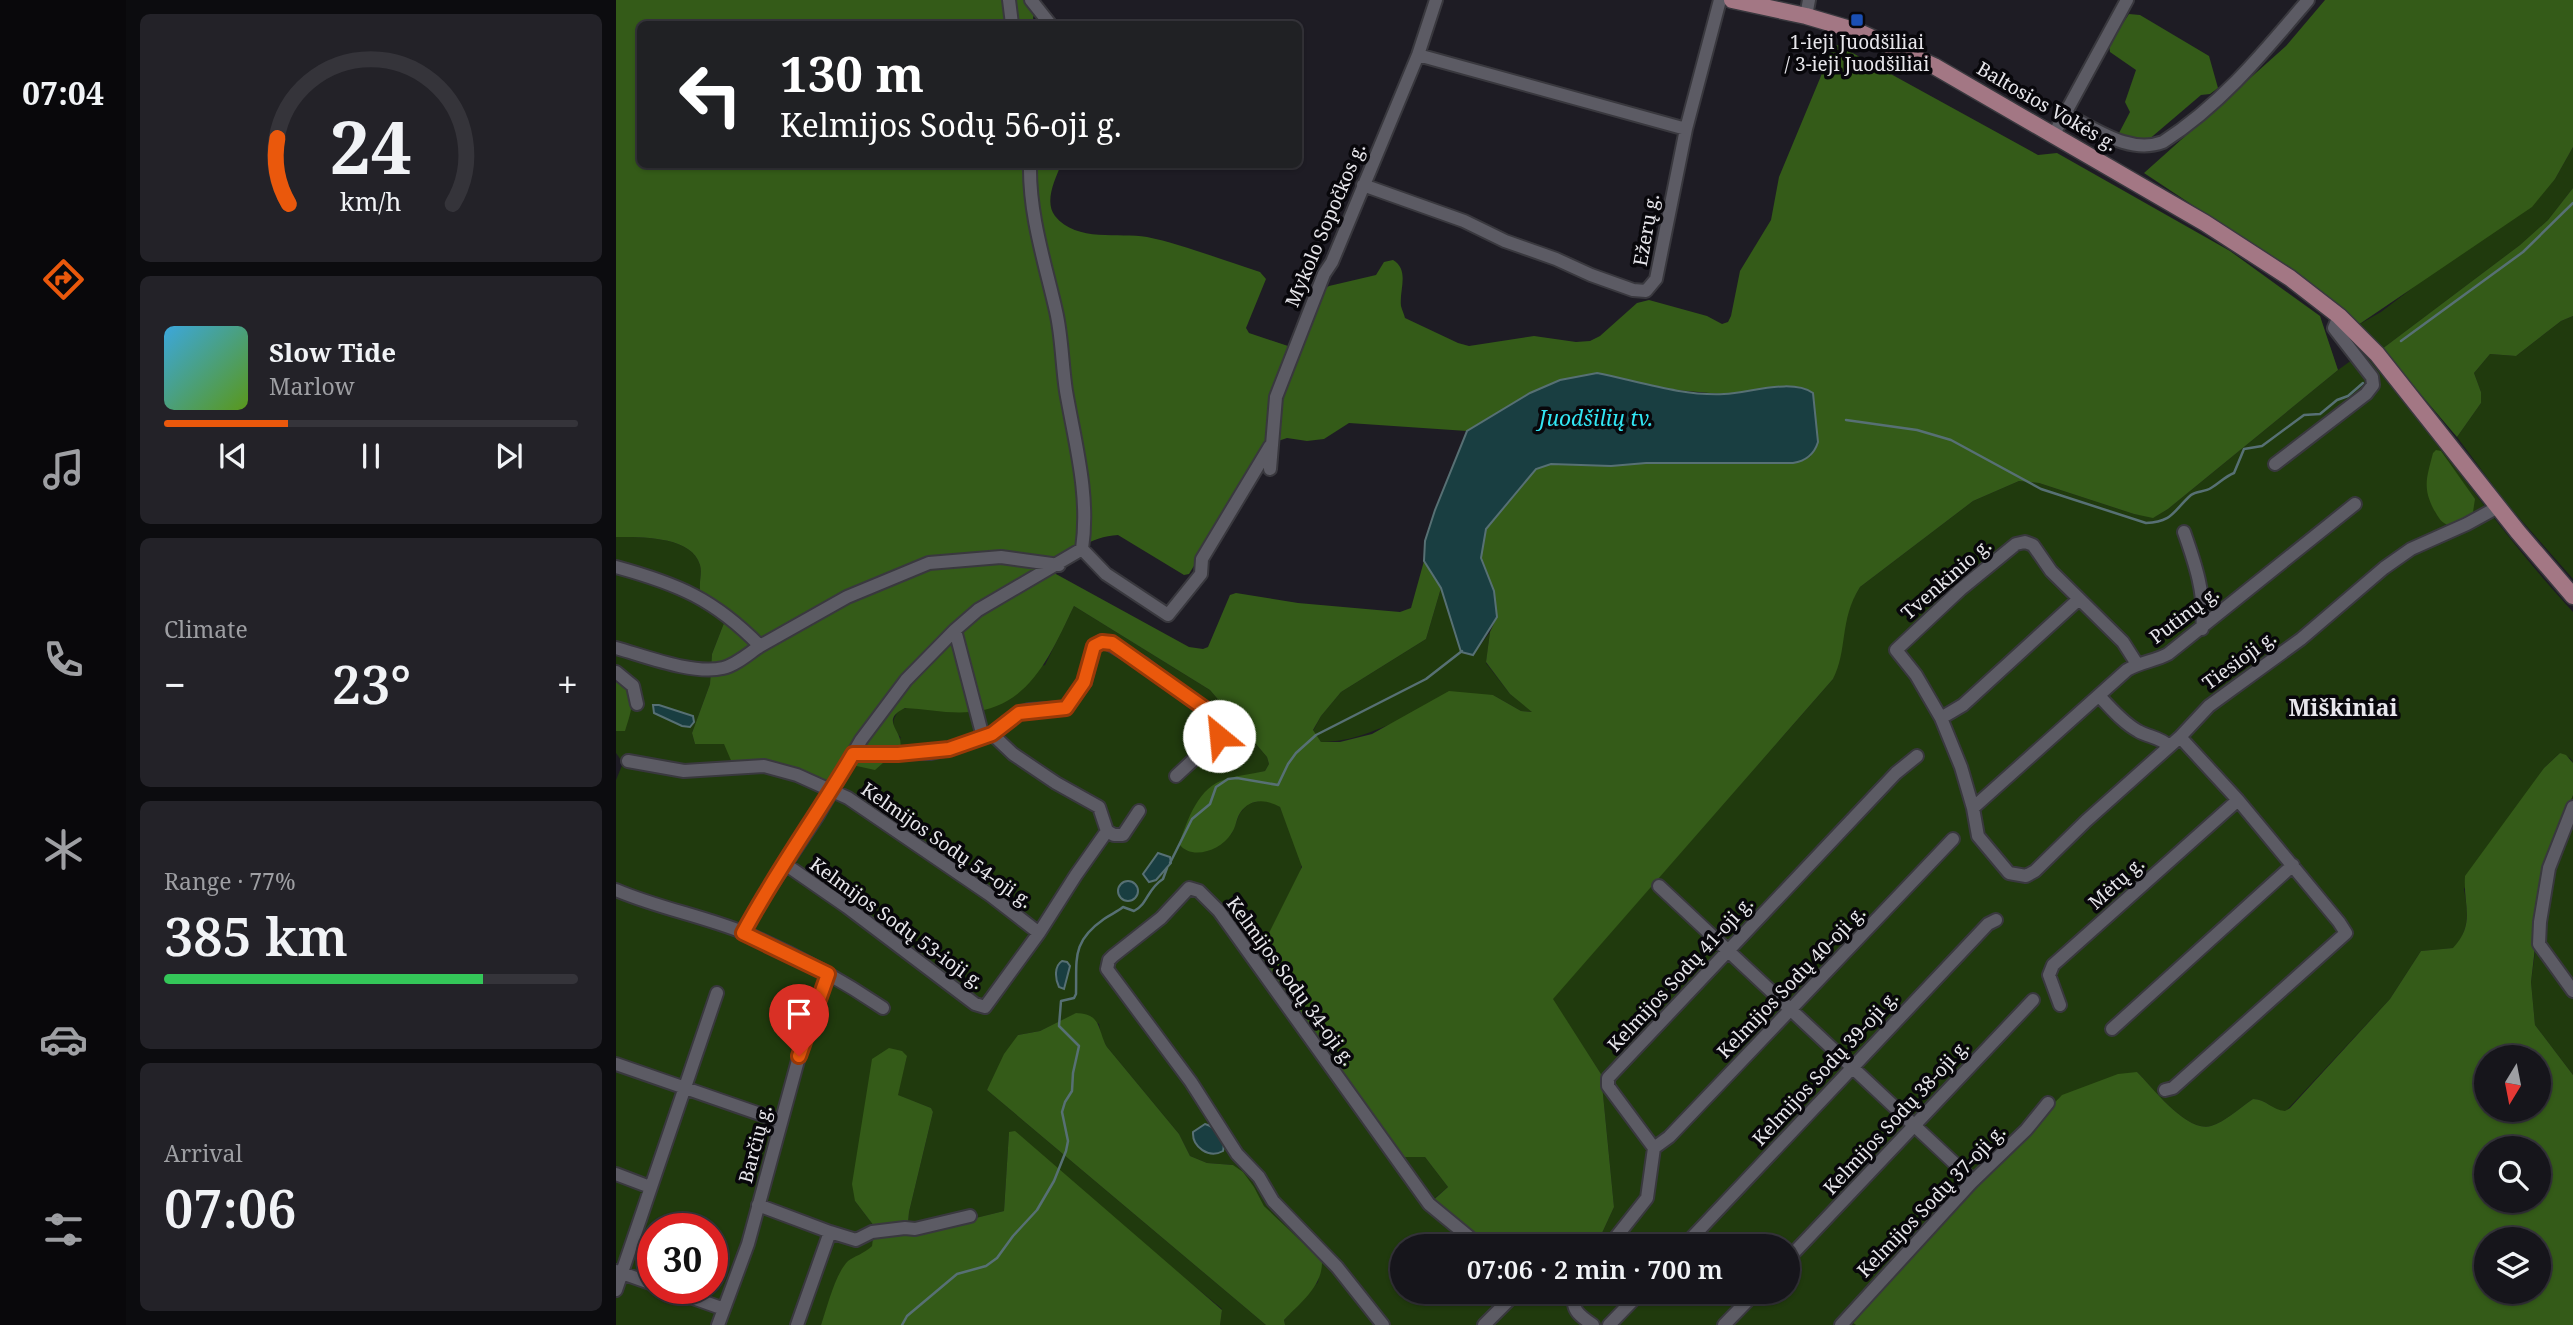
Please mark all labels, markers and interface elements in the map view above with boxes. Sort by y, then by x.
marker: 1-ieji Juodšiliai / 3-ieji Juodšiliai [1849,12,1865,28]
place label: 1-ieji Juodšiliai / 3-ieji Juodšiliai [1785,29,1929,77]
text: 130 m [780,40,924,106]
icon: left [665,49,756,140]
street label: Baltosios Vokės g. [1972,55,2122,157]
text: 07:04 [22,71,104,114]
text: 24 [330,96,412,195]
text: Kelmijos Sodų 56-oji g. [780,103,1122,146]
street label: Mykolo Sopočkos g. [1279,139,1371,311]
text: km/h [340,184,402,218]
street label: Ežerų g. [1627,192,1665,268]
icon: directions [39,255,88,304]
text: Slow Tide [269,334,396,370]
text: Marlow [269,370,355,402]
water label: Juodšilių tv. [1535,404,1653,432]
icon: previous [214,437,252,475]
icon: pause [352,437,390,475]
icon: next [490,437,528,475]
icon: music [39,445,88,494]
street label: Tvenkinio g. [1895,533,1997,625]
street label: Putinų g. [2144,580,2224,650]
text: Climate [164,613,248,645]
street label: Tiesioji g. [2197,624,2281,696]
icon: phone [39,635,88,684]
text: 23° [332,648,411,719]
text: − [164,658,186,710]
text: + [557,658,578,710]
district label: Miškiniai [2288,691,2398,723]
position arrow [1182,699,1256,773]
street label: Kelmijos Sodų 54-oji g. [856,776,1038,914]
icon: climate [39,825,88,874]
street label: Kelmijos Sodų 53-ioji g. [805,851,989,995]
street label: Mėtų g. [2083,851,2149,915]
text: Range · 77% [164,865,296,897]
street label: Kelmijos Sodų 34-oji g. [1221,891,1361,1071]
street label: Kelmijos Sodų 41-oji g. [1601,891,1759,1057]
text: 385 km [164,900,348,971]
street label: Kelmijos Sodų 40-oji g. [1711,900,1871,1064]
pin [769,984,829,1056]
street label: Kelmijos Sodų 39-oji g. [1746,985,1904,1151]
icon: arrive [780,995,818,1033]
icon: car [39,1015,88,1064]
street label: Kelmijos Sodų 38-oji g. [1817,1034,1975,1200]
north arrow [2474,1045,2552,1122]
map controls [2474,1045,2551,1304]
street label: Barčių g. [732,1102,778,1186]
street label: Kelmijos Sodų 37-oji g. [1851,1119,2011,1283]
button: search [2474,1136,2551,1213]
text: Arrival [164,1137,243,1169]
text: 07:06 [164,1172,297,1243]
icon: filters [39,1205,88,1254]
speed limit sign: 30 [637,1213,728,1304]
button: layers [2474,1227,2551,1304]
text: 07:06 · 2 min · 700 m [1467,1251,1723,1287]

